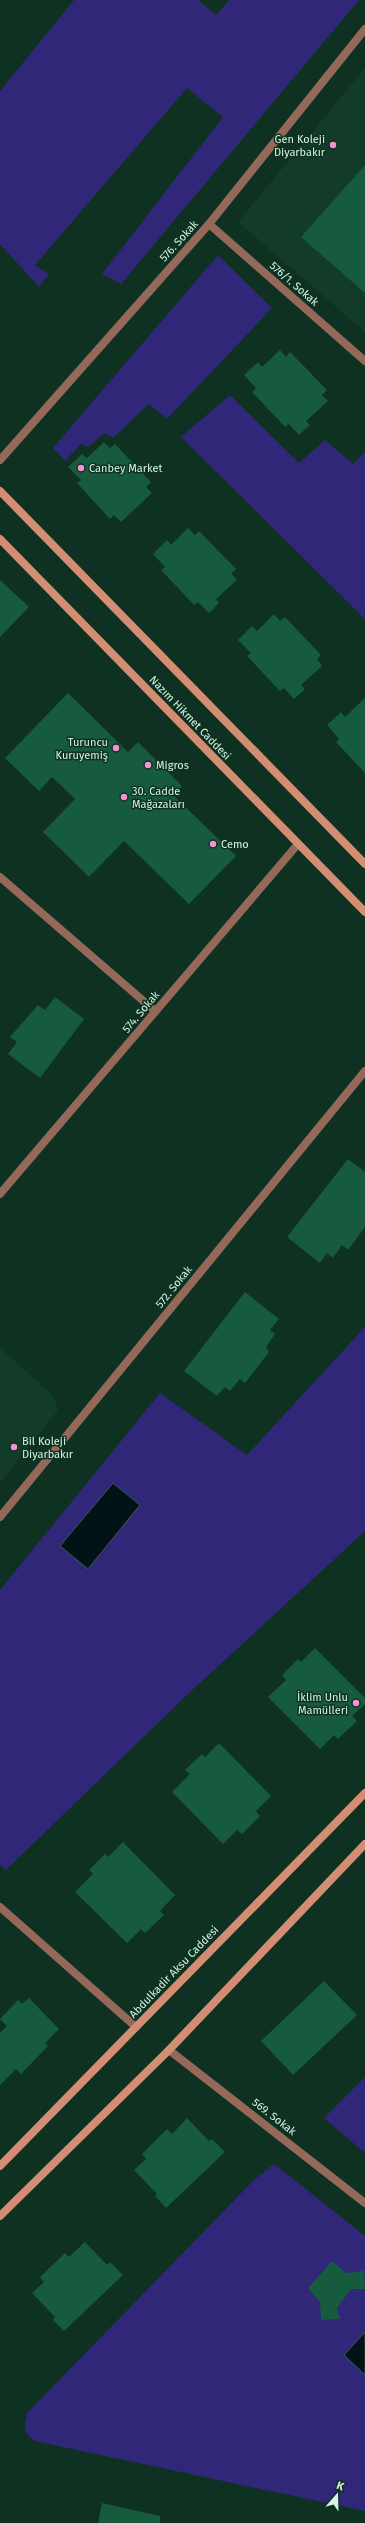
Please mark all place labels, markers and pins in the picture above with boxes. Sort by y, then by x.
place label: Gen Koleji Diyarbakır [274,133,326,159]
marker: Gen Koleji Diyarbakır [328,140,338,150]
place label: Canbey Market [89,462,163,475]
marker: Canbey Market [76,463,86,473]
place label: Turuncu Kuruyemiş [56,736,108,762]
marker: Turuncu Kuruyemiş [111,743,121,753]
place label: Migros [156,759,189,772]
marker: Migros [143,760,153,770]
place label: 30. Cadde Mağazaları [132,785,185,811]
marker: 30. Cadde Mağazaları [119,792,129,802]
place label: Cemo [221,838,249,851]
marker: Cemo [208,839,218,849]
place label: Bil Koleji Diyarbakır [22,1435,74,1461]
marker: Bil Koleji Diyarbakır [9,1442,19,1452]
place label: İklim Unlu Mamülleri [297,1690,348,1717]
marker: İklim Unlu Mamülleri [351,1698,361,1708]

